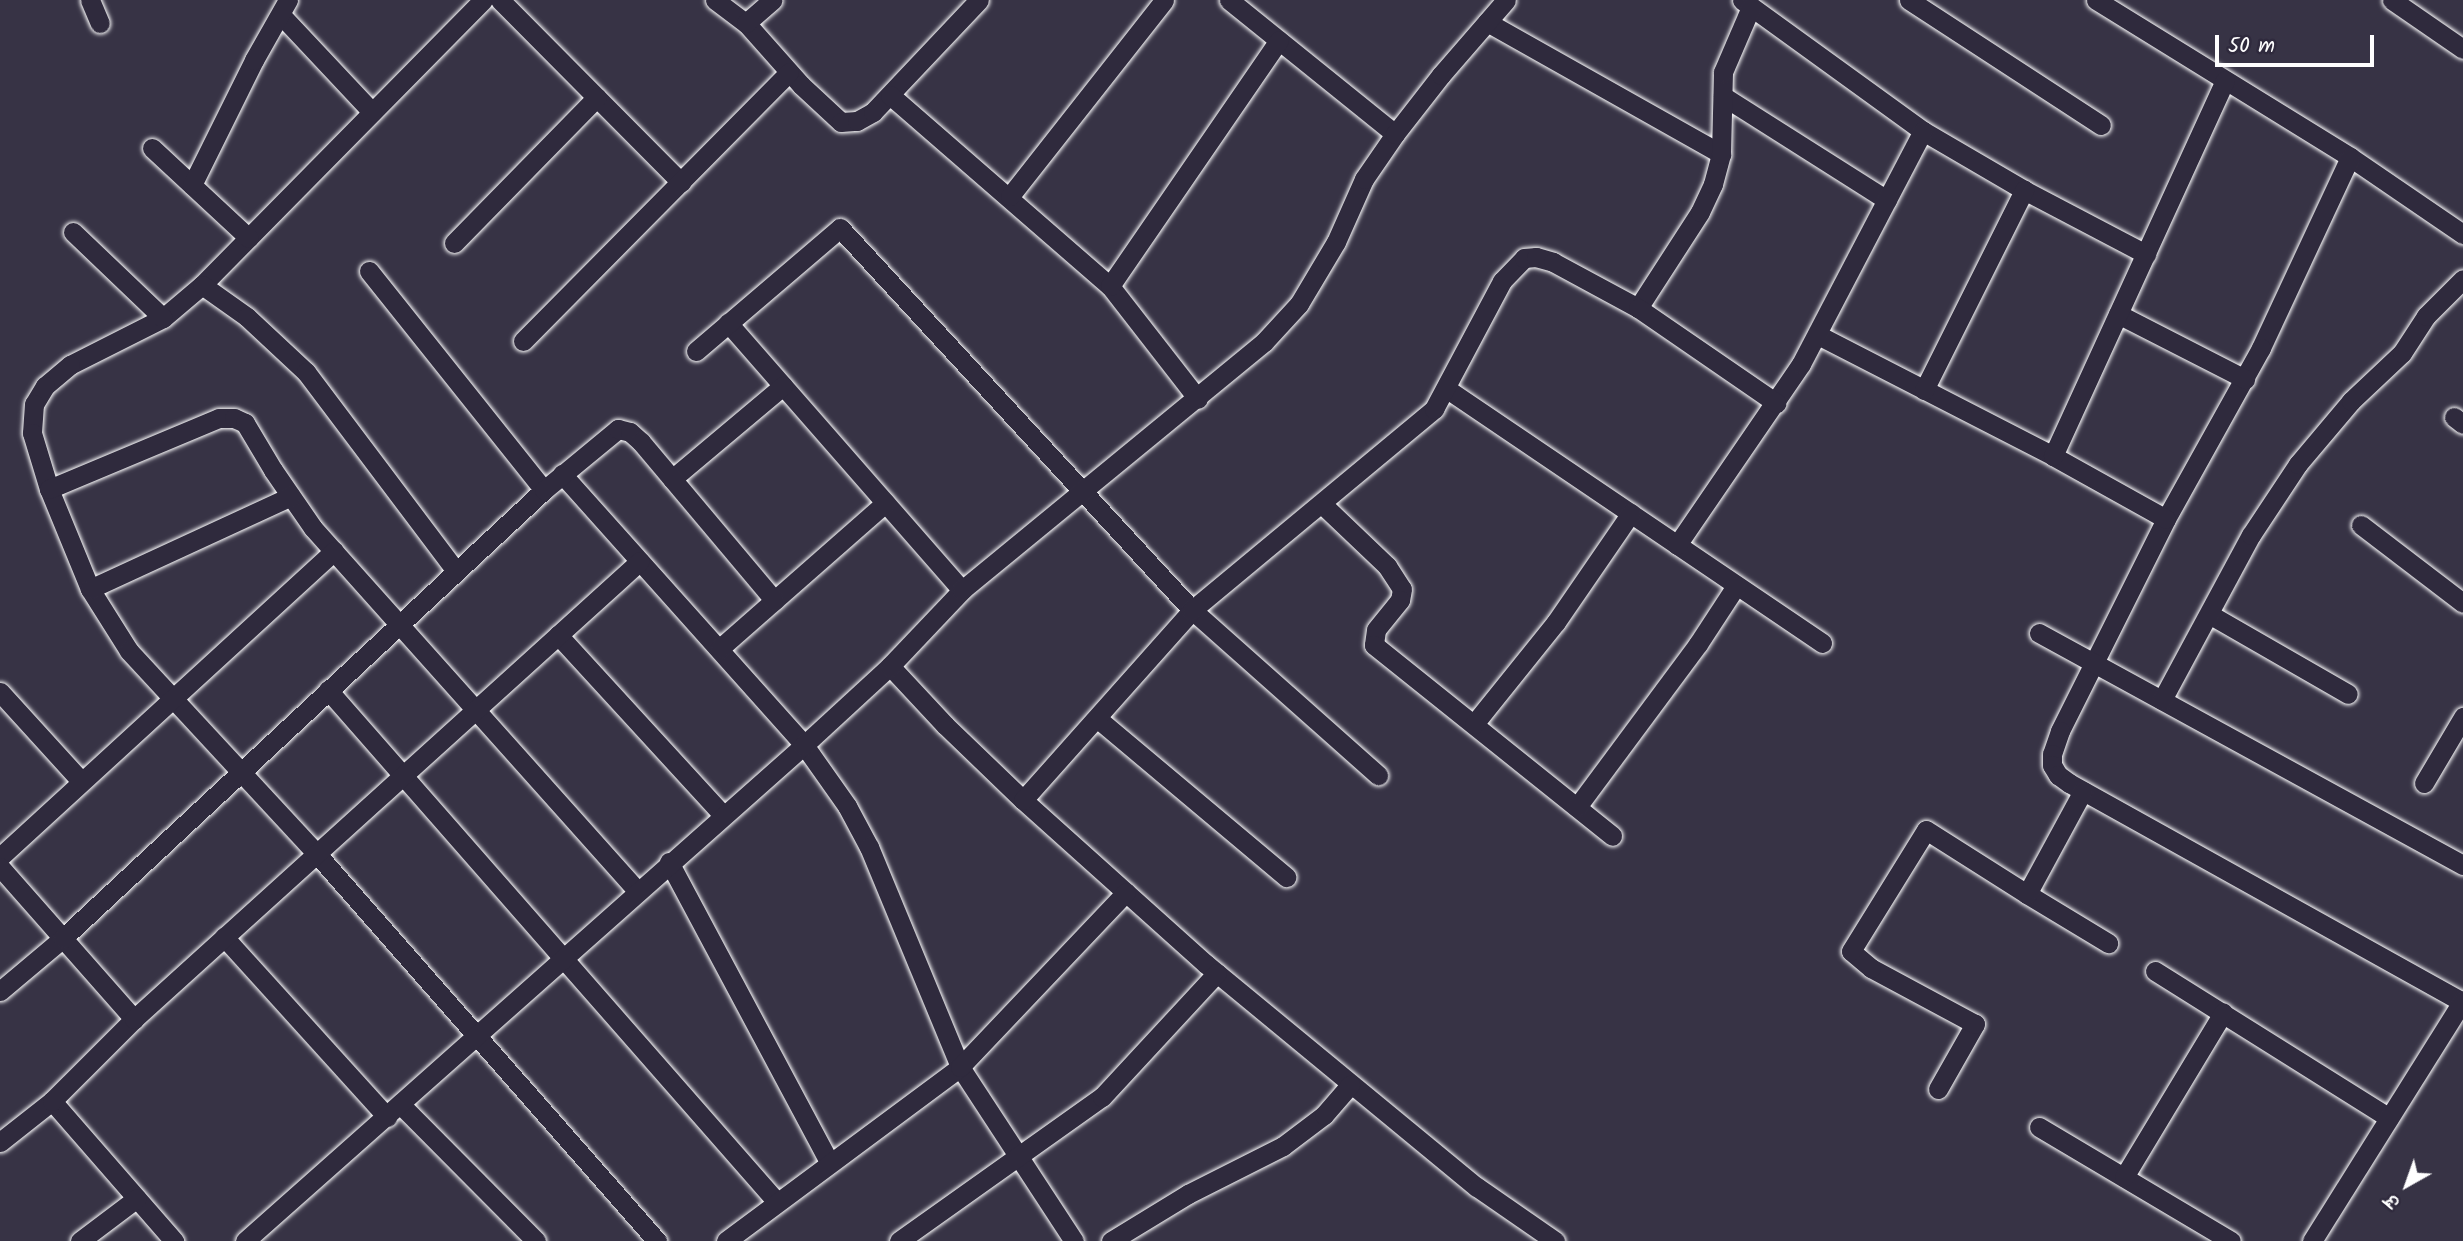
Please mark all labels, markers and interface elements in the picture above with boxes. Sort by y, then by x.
scale bar [2218,21,2377,65]
text: 50 m [2228,30,2275,63]
north arrow [2372,1150,2442,1220]
text: उ [2379,1186,2408,1216]

